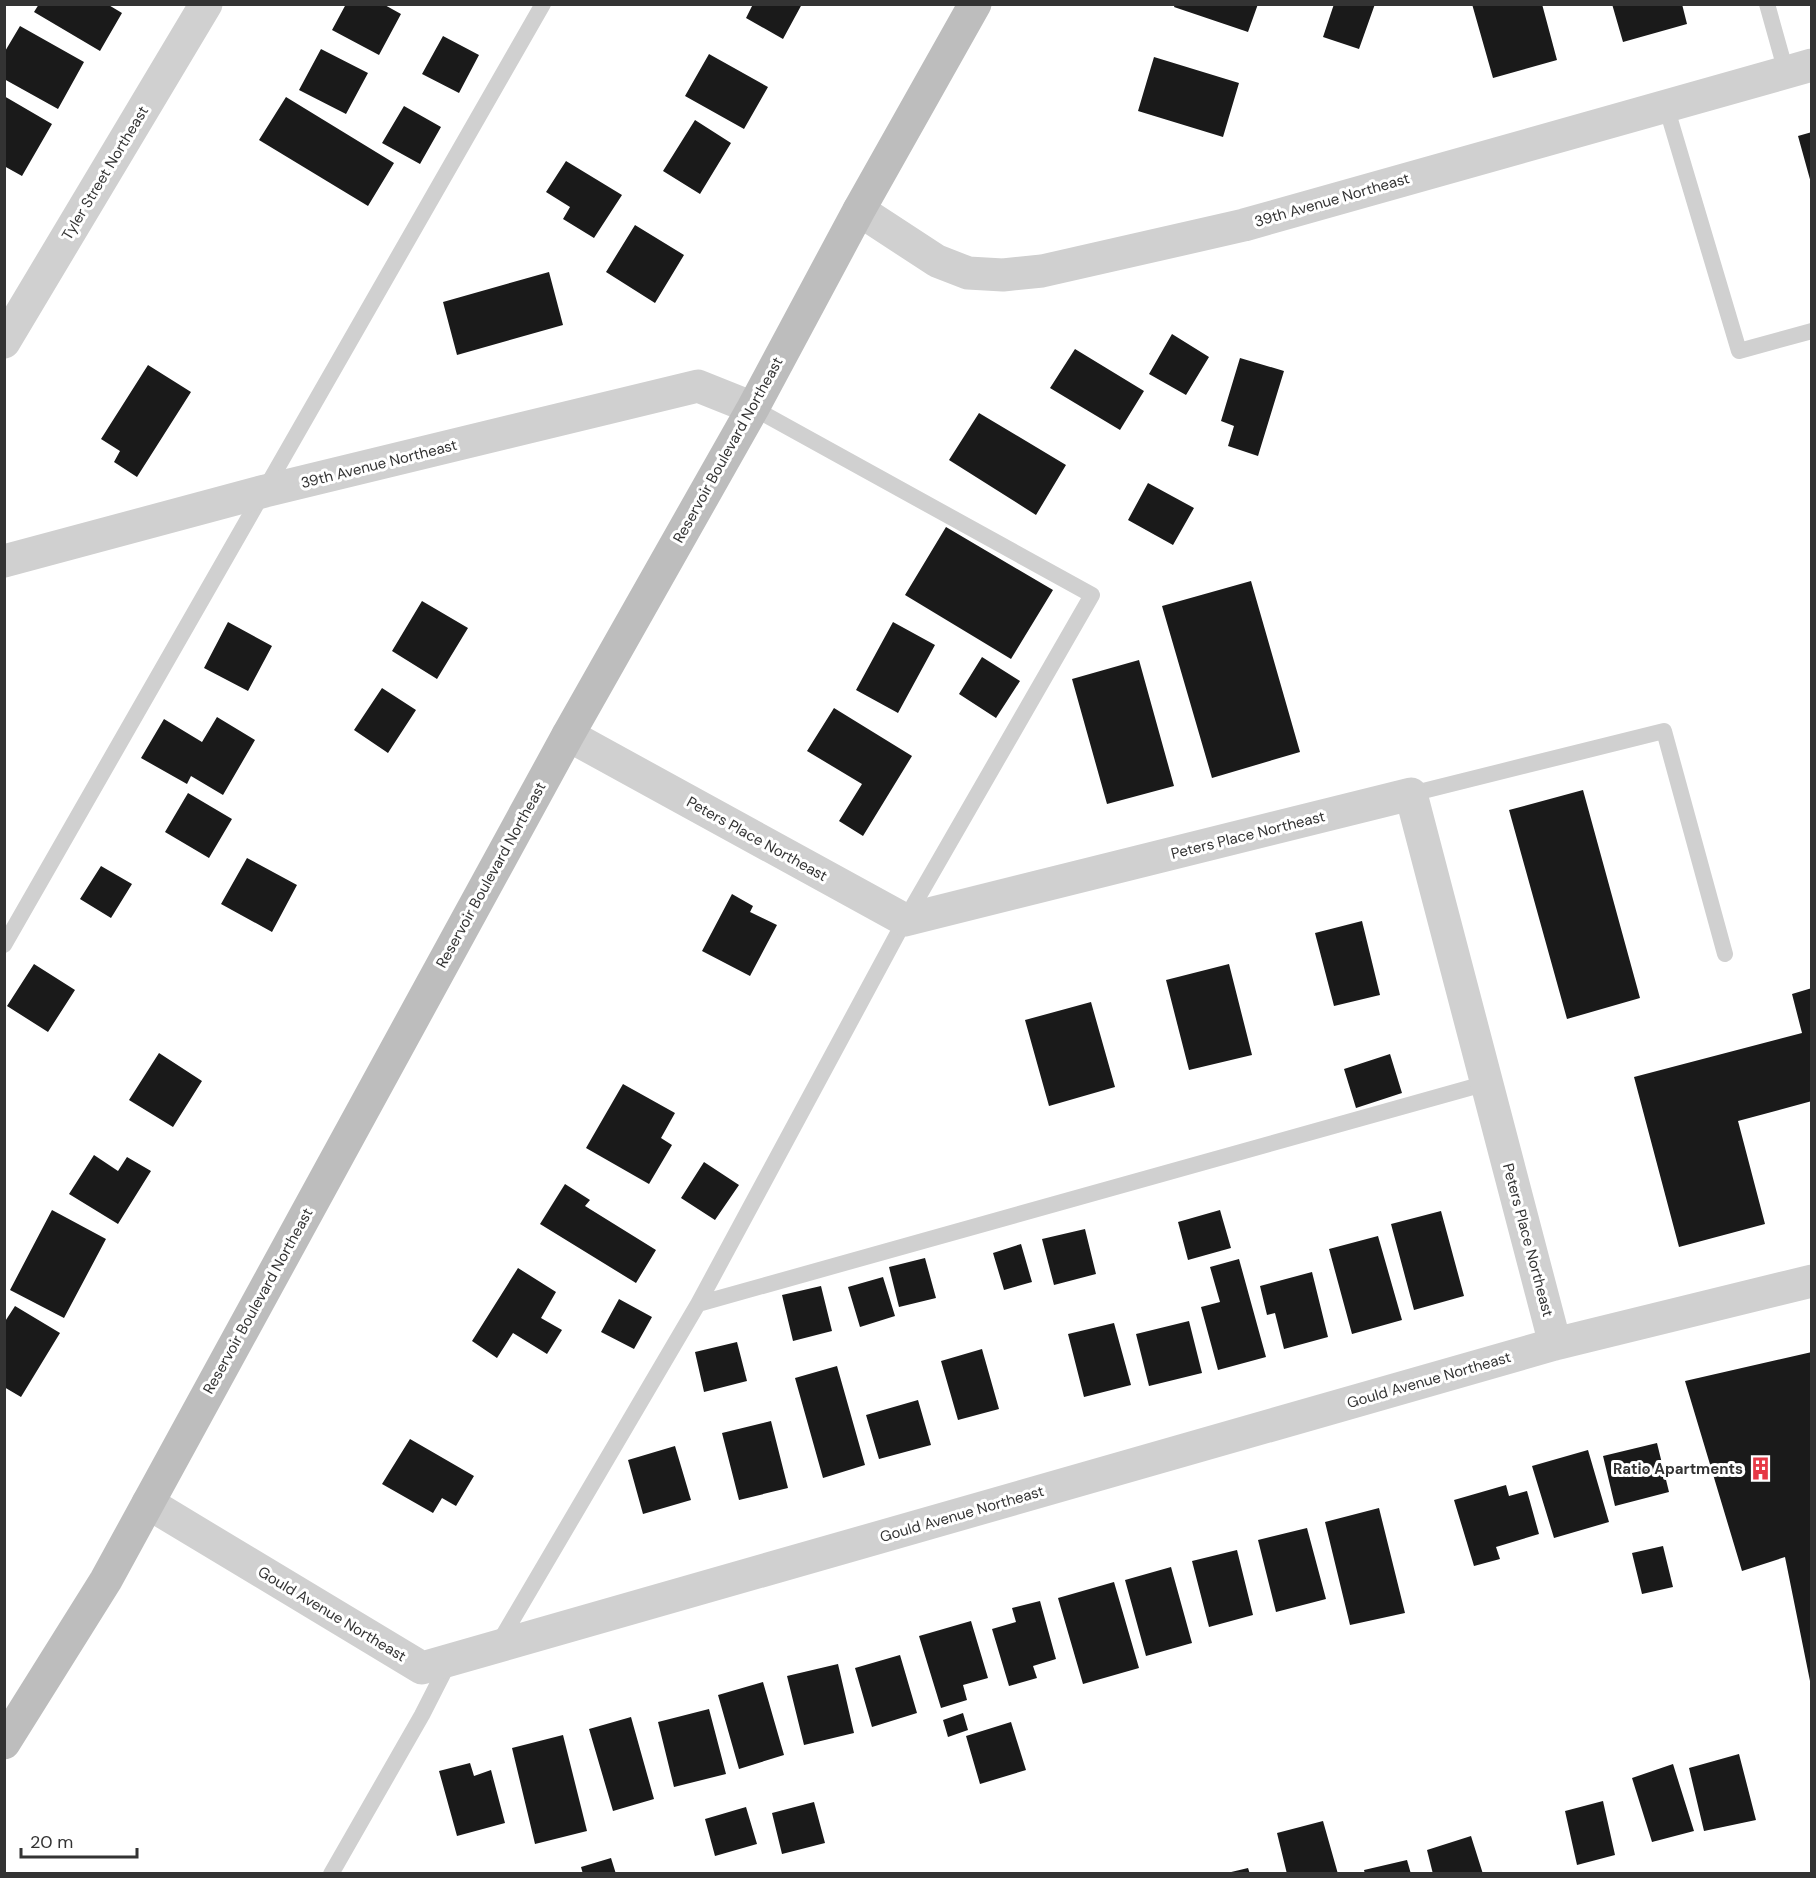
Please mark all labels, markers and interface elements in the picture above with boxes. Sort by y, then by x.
street label: Tyler Street Northeast [57,102,153,244]
street label: 39th Avenue Northeast [1252,168,1412,232]
street label: Reservoir Boulevard Northeast [668,353,788,547]
street label: 39th Avenue Northeast [299,435,459,493]
street label: Reservoir Boulevard Northeast [431,778,551,972]
street label: Peters Place Northeast [683,792,831,886]
street label: Peters Place Northeast [1169,806,1327,864]
street label: Peters Place Northeast [1498,1161,1558,1319]
street label: Reservoir Boulevard Northeast [198,1204,318,1398]
street label: Gould Avenue Northeast [1345,1347,1513,1413]
building icon: Ratio Apartments [1748,1456,1774,1482]
place label: Ratio Apartments [1613,1459,1743,1479]
street label: Gould Avenue Northeast [878,1481,1046,1547]
street label: Gould Avenue Northeast [254,1562,410,1666]
scale bar [21,1821,136,1859]
text: 20 m [30,1830,73,1854]

